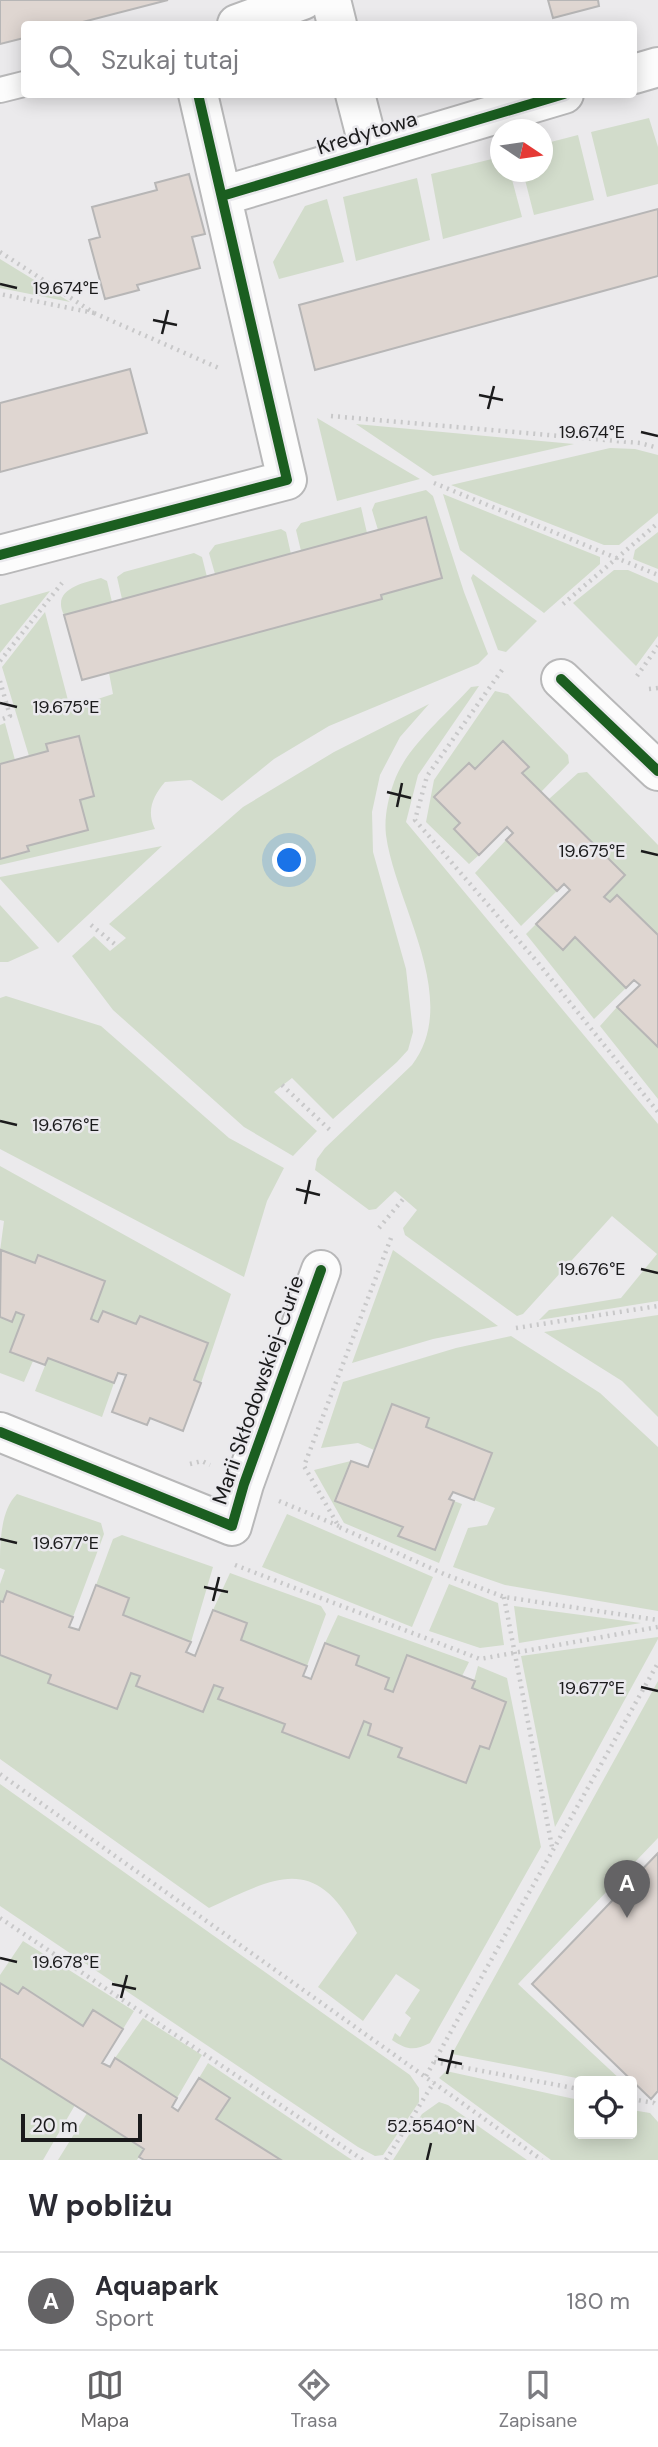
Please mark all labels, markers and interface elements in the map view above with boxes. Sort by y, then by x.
search box [21,21,637,98]
icon: search [45,41,83,79]
text: Szukaj tutaj [101,43,239,77]
street label: Kredytowa [313,104,421,162]
north arrow [490,119,553,182]
text: 19.674°E [33,276,99,300]
text: 19.674°E [559,420,625,444]
text: 19.675°E [33,695,99,719]
text: 19.675°E [559,839,625,863]
your location [272,843,306,877]
text: 19.676°E [32,1113,100,1137]
text: 19.676°E [558,1257,626,1281]
street label: Marii Skłodowskiej-Curie [206,1272,310,1508]
text: 19.677°E [33,1531,99,1555]
text: 19.677°E [559,1676,625,1700]
pin: A [604,1860,650,1918]
text: 19.678°E [33,1950,99,1974]
map controls [574,2076,637,2139]
button: locate [574,2076,637,2139]
scale bar [21,2111,142,2143]
text: 20 m [32,2113,78,2138]
text: 52.5540°N [387,2114,475,2138]
text: W pobliżu [28,2186,173,2225]
text: Aquapark [95,2269,219,2303]
text: A [43,2286,59,2316]
text: 180 m [566,2286,630,2316]
text: Sport [95,2303,154,2333]
tab: Mapa [81,2366,129,2433]
tab: Trasa [291,2366,337,2433]
tab: Zapisane [499,2366,577,2433]

